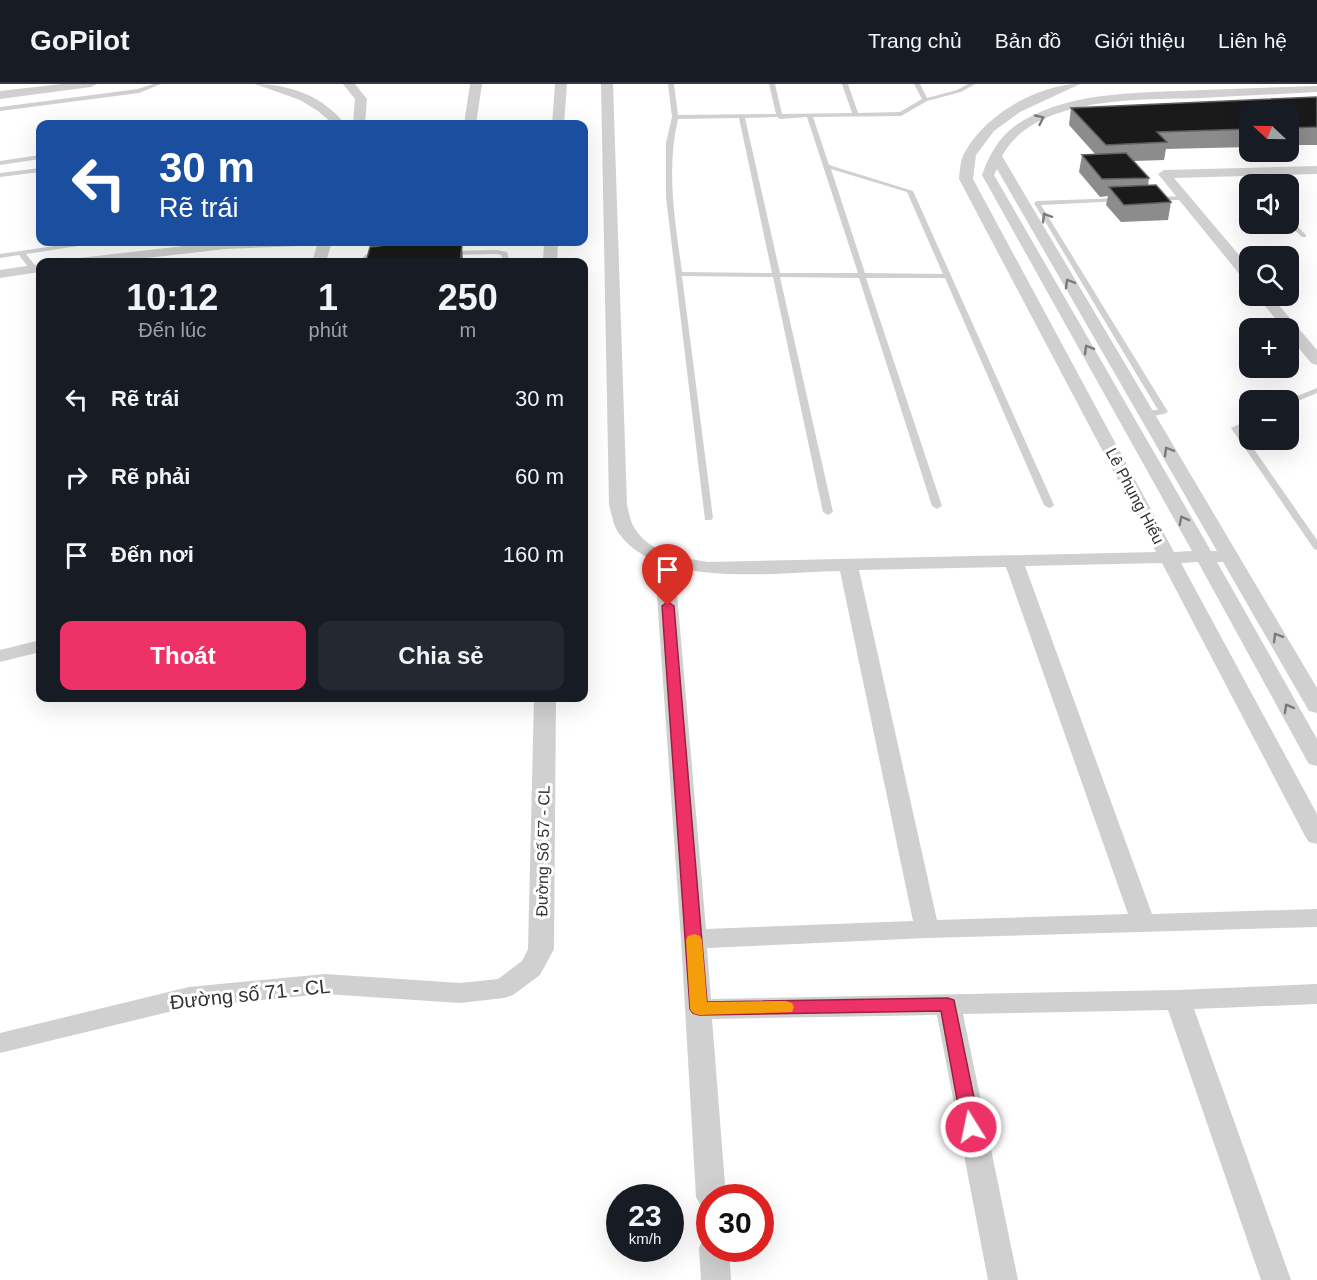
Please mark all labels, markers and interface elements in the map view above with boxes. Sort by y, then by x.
text: GoPilot [30,25,130,56]
text: Trang chủ [868,29,962,52]
text: Bản đồ [995,29,1061,52]
text: Giới thiệu [1094,29,1185,52]
text: Liên hệ [1218,29,1287,52]
north arrow [1239,102,1299,162]
map controls [1239,102,1299,450]
one-way arrow [1033,114,1044,126]
icon: left [60,144,138,222]
text: 30 m [159,144,255,191]
button: sound [1239,174,1299,234]
text: Rẽ trái [159,193,239,223]
one-way arrow [1041,213,1053,223]
button: search [1239,246,1299,306]
text: 10:12 [126,277,218,318]
text: 1 [318,277,338,318]
text: 250 [438,277,498,318]
one-way arrow [1065,279,1077,289]
button: + [1239,318,1299,378]
text: Đến lúc [138,319,206,341]
text: phút [309,319,347,341]
text: m [459,319,476,341]
one-way arrow [1084,345,1096,355]
icon: left [60,383,93,416]
text: Rẽ trái [111,386,179,411]
text: 30 m [515,386,564,411]
button: − [1239,390,1299,450]
street label: Lê Phụng Hiểu [1103,445,1167,547]
one-way arrow [1163,447,1175,457]
icon: right [60,461,93,494]
text: Rẽ phải [111,464,190,489]
text: 60 m [515,464,564,489]
one-way arrow [1179,515,1190,526]
icon: arrive [60,539,93,572]
text: Đến nơi [111,542,194,567]
text: 160 m [503,542,564,567]
pin [642,544,693,606]
icon: arrive [651,553,684,586]
button: Thoát [60,621,306,690]
button: Chia sẻ [318,621,564,690]
one-way arrow [1273,633,1284,643]
one-way arrow [1284,704,1295,714]
street label: Đường Số 57 - CL [533,785,553,917]
street label: Đường số 71 - CL [169,975,331,1013]
position arrow [939,1095,1003,1159]
speed limit sign: 30 [696,1184,774,1262]
text: 23 [628,1199,662,1232]
text: km/h [629,1230,661,1247]

